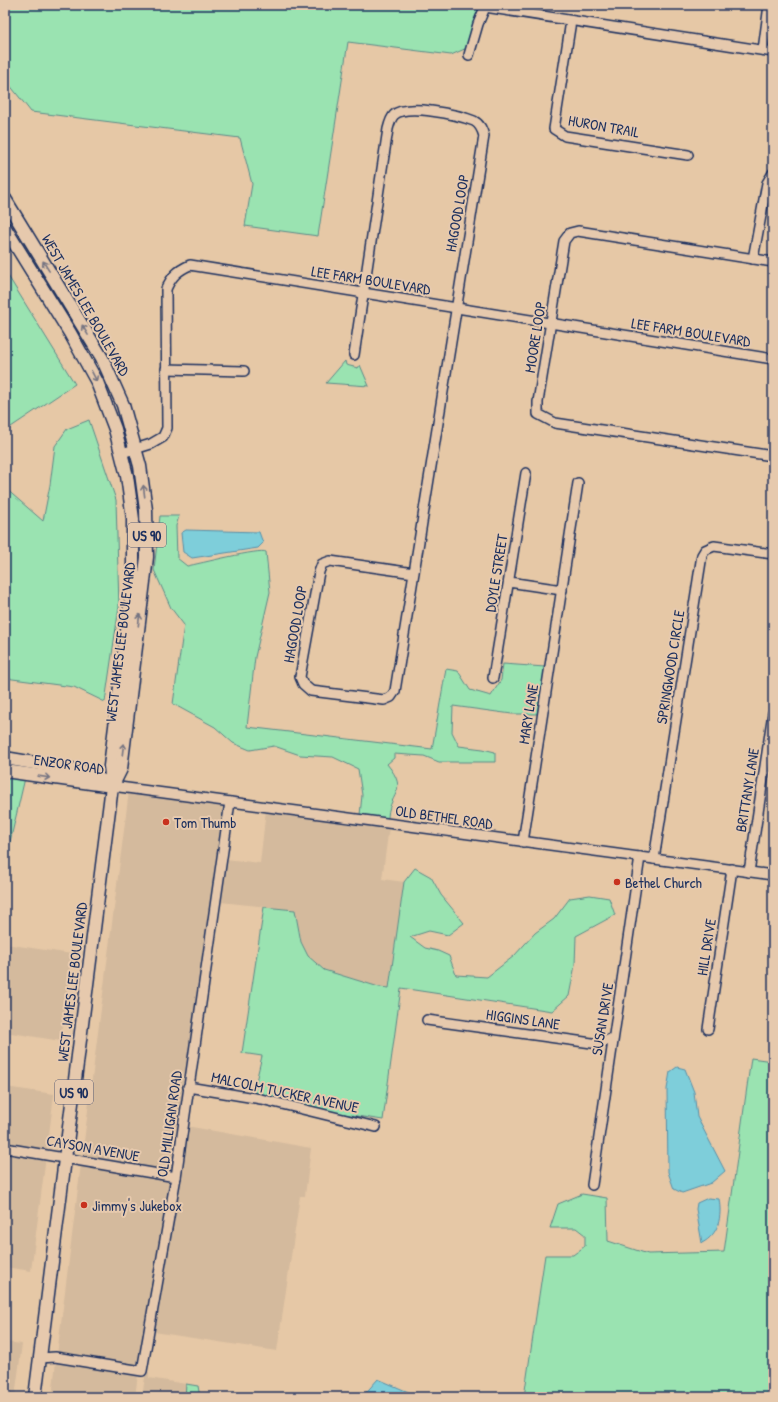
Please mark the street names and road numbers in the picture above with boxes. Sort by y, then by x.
street label: HURON TRAIL [567,109,642,143]
street label: HAGOOD LOOP [440,173,474,253]
street label: WEST JAMES LEE BOULEVARD [37,230,136,380]
street label: LEE FARM BOULEVARD [310,260,433,300]
street label: MOORE LOOP [519,300,551,374]
street label: LEE FARM BOULEVARD [630,312,753,352]
road number: US 90 [128,523,166,547]
street label: DOYLE STREET [479,532,513,614]
street label: WEST JAMES LEE BOULEVARD [100,560,140,723]
street label: HAGOOD LOOP [278,584,312,664]
street label: SPRINGWOOD CIRCLE [651,608,689,725]
street label: MARY LANE [513,682,543,746]
street label: BRITTANY LANE [730,746,764,834]
street label: ENZOR ROAD [33,749,106,779]
street label: OLD BETHEL ROAD [394,800,495,834]
street label: WEST JAMES LEE BOULEVARD [52,900,92,1063]
street label: HILL DRIVE [691,917,721,977]
street label: SUSAN DRIVE [586,981,618,1057]
street label: HIGGINS LANE [485,1003,562,1035]
street label: MALCOLM TUCKER AVENUE [210,1066,361,1118]
street label: OLD MILLIGAN ROAD [151,1069,187,1179]
road number: US 90 [55,1080,93,1104]
street label: CAYSON AVENUE [45,1129,141,1167]

